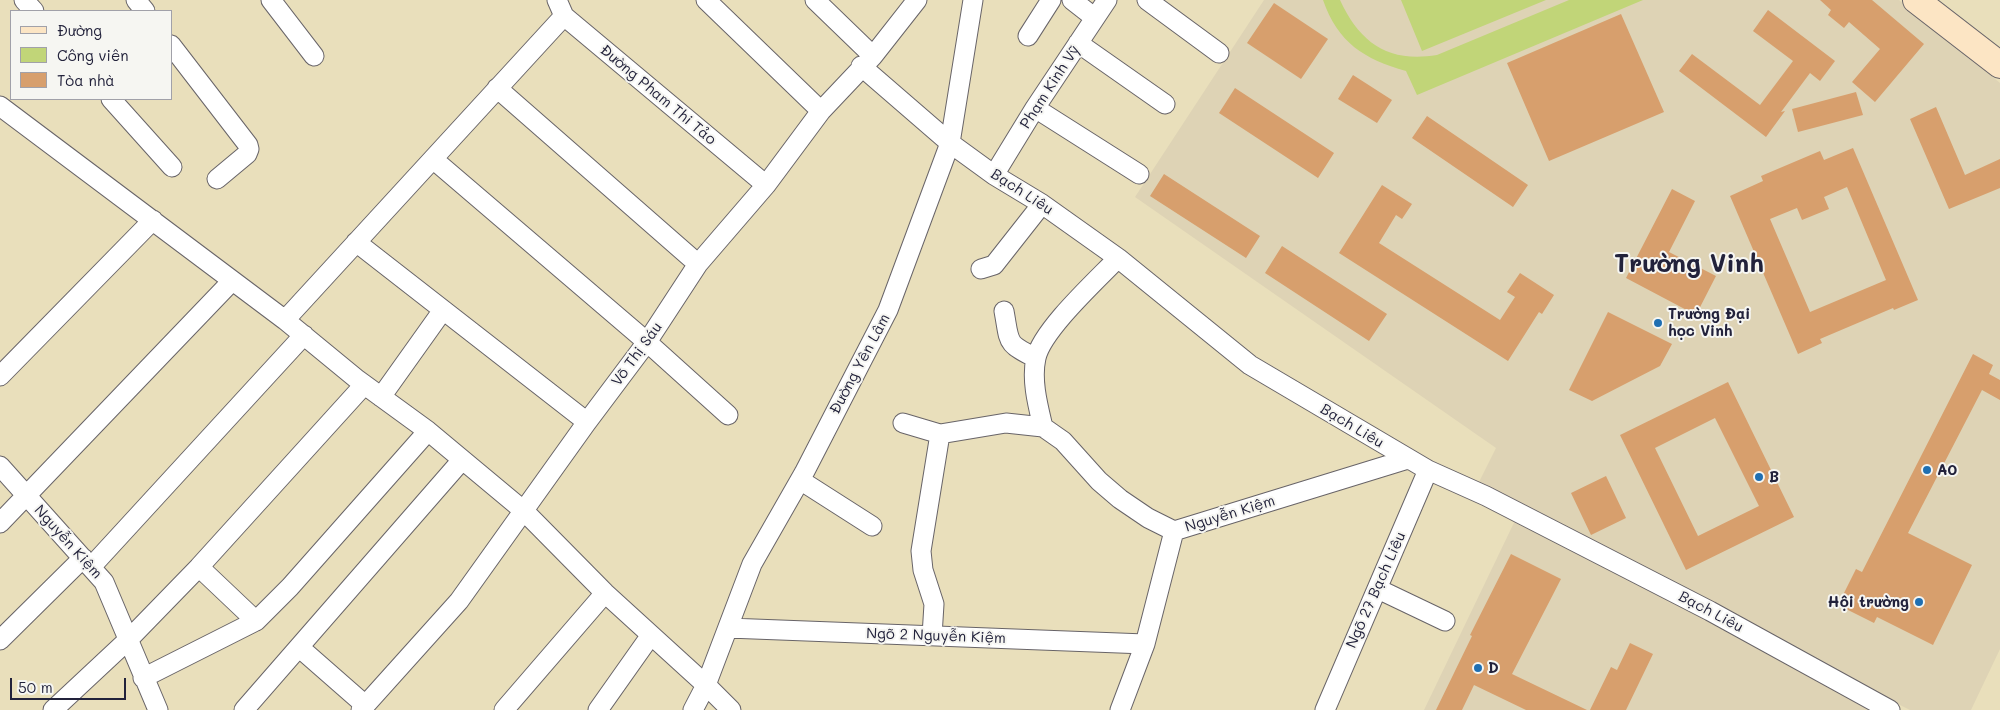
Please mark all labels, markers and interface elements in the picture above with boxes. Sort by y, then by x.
legend [10,10,172,100]
text: Đường [57,20,102,40]
street label: Đường Pham Thi Tảo [596,41,720,149]
street label: Phạm Kinh Vỹ [1016,42,1084,132]
text: Công viên [57,45,129,65]
text: Tòa nhà [57,70,115,90]
street label: Bạch Liêu [987,165,1057,219]
district label: Trường Vinh [1614,249,1764,279]
place label: Trường Đại học Vinh [1668,305,1750,340]
street label: Đường Yên Lâm [826,311,894,417]
marker: Trường Đại học Vinh [1652,317,1664,329]
street label: Võ Thị Sáu [608,319,666,389]
street label: Bạch Liêu [1317,400,1387,452]
place label: A0 [1937,461,1957,479]
marker: A0 [1921,464,1933,476]
place label: B [1769,468,1779,486]
marker: B [1753,471,1765,483]
street label: Nguyễn Kiệm [1183,492,1277,536]
street label: Nguyễn Kiệm [30,501,106,583]
street label: Ngõ 27 Bạch Liêu [1342,529,1410,651]
street label: Bạch Liêu [1676,587,1746,637]
place label: Hội trường [1828,593,1909,611]
marker: Hội trường [1913,596,1925,608]
street label: Ngõ 2 Nguyễn Kiệm [866,625,1006,647]
place label: D [1488,659,1499,677]
marker: D [1472,662,1484,674]
scale bar [12,668,129,700]
text: 50 m [18,677,53,697]

